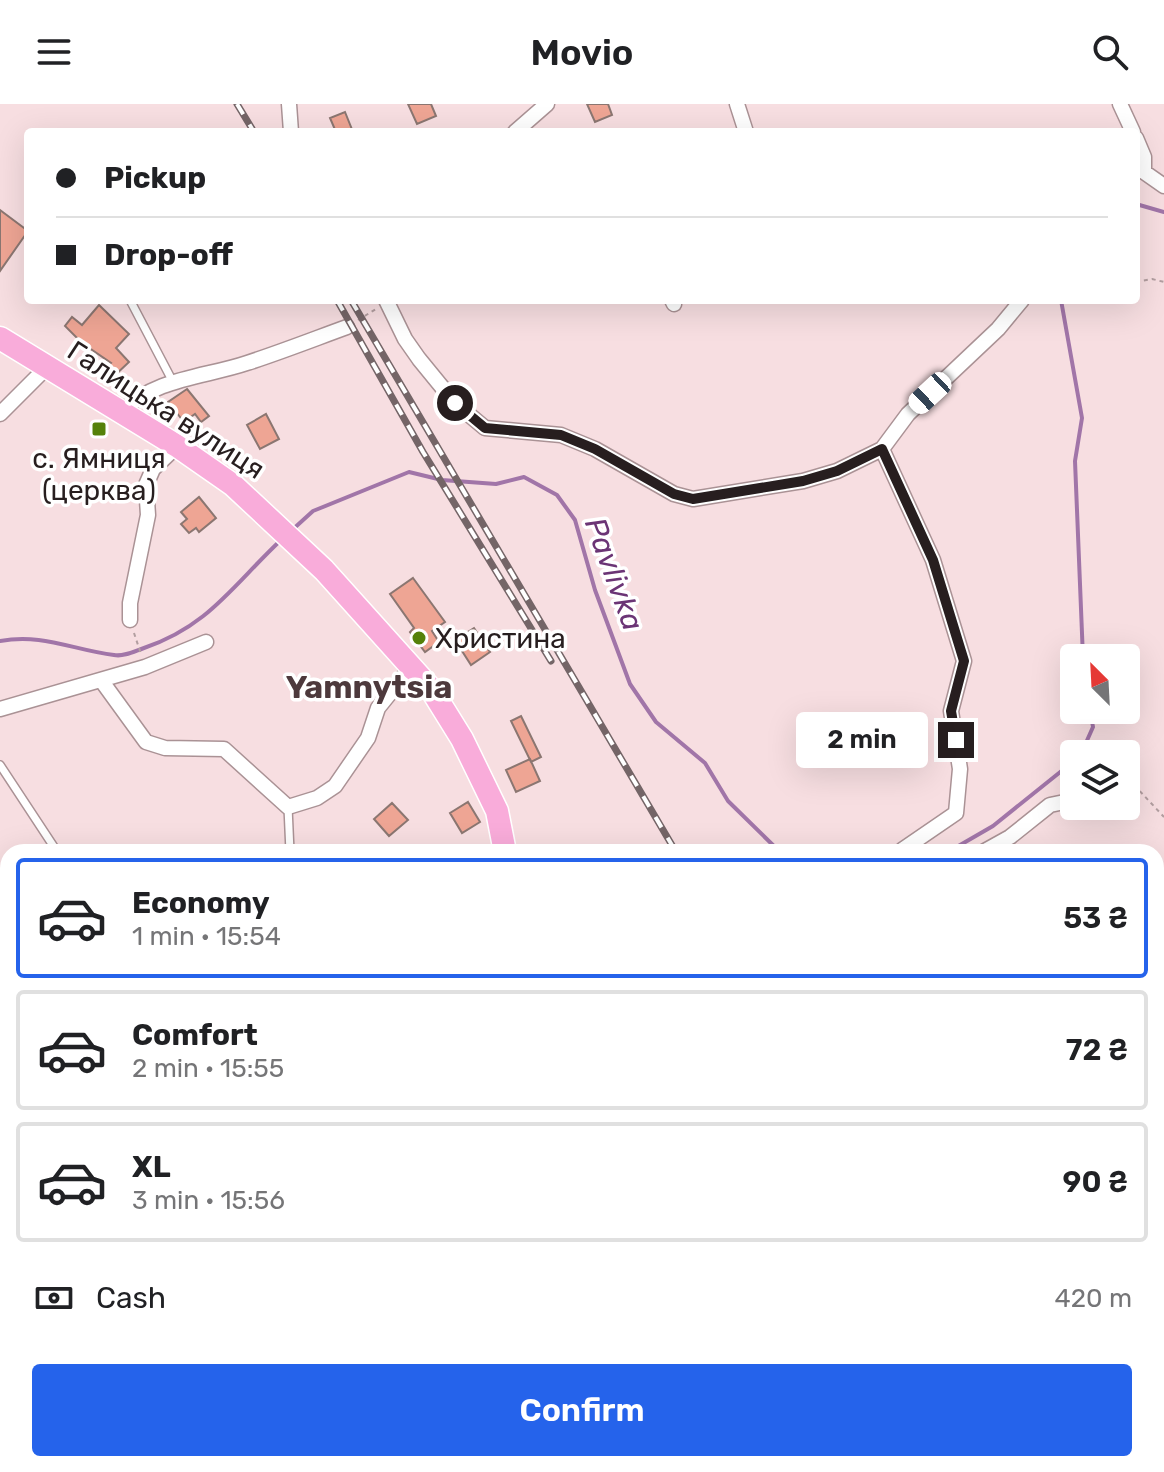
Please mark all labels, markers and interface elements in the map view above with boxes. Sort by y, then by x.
icon: menu [32,30,76,74]
icon: search [1088,30,1132,74]
text: Movio [531,31,633,74]
text: Pickup [104,160,206,196]
text: Drop-off [104,237,233,273]
street label: Галицька вулиця [61,334,271,486]
car [904,368,956,418]
route start [437,385,473,421]
marker: с. Ямниця (церква) [90,420,108,438]
place label: с. Ямниця (церква) [32,442,166,507]
water label: Pavlivka [577,513,651,635]
place label: Христина [435,622,566,655]
marker: Христина [410,629,428,647]
north arrow [1060,644,1140,724]
map controls [1060,644,1140,820]
district label: Yamnytsia [286,668,452,706]
callout: 2 min [796,712,928,768]
route end [938,722,974,758]
text: 2 min [827,724,897,755]
button: layers [1060,740,1140,820]
icon: car [36,882,108,954]
text: Economy [132,885,270,921]
text: 53 ₴ [1063,900,1128,936]
text: 1 min · 15:54 [132,921,281,952]
icon: car [36,1014,108,1086]
text: Comfort [132,1017,258,1053]
text: 72 ₴ [1066,1032,1128,1068]
text: 2 min · 15:55 [132,1053,284,1084]
icon: car [36,1146,108,1218]
text: XL [132,1149,171,1185]
text: 90 ₴ [1063,1164,1128,1200]
text: 3 min · 15:56 [132,1185,285,1216]
icon: cash [32,1276,76,1320]
text: Cash [96,1280,166,1316]
text: 420 m [1055,1283,1132,1314]
button: Confirm [32,1364,1132,1456]

